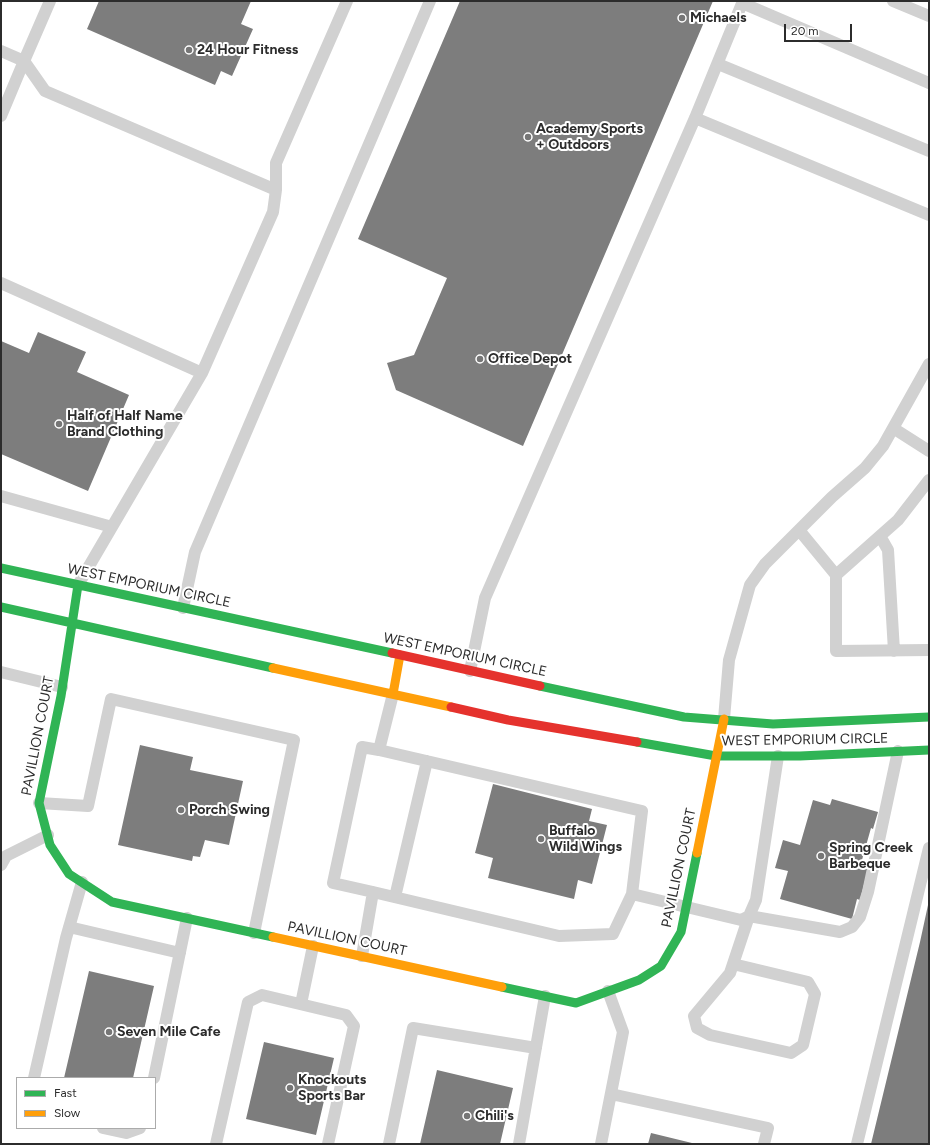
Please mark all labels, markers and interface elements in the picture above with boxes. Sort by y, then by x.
place label: Michaels [690,10,746,26]
marker: Michaels [677,13,687,23]
scale bar [786,16,854,42]
text: 20 m [791,24,819,38]
place label: 24 Hour Fitness [197,42,298,58]
marker: 24 Hour Fitness [184,45,194,55]
place label: Academy Sports + Outdoors [536,121,643,154]
marker: Academy Sports + Outdoors [523,132,533,142]
place label: Office Depot [488,351,572,367]
marker: Office Depot [475,354,485,364]
place label: Half of Half Name Brand Clothing [67,408,183,440]
marker: Half of Half Name Brand Clothing [54,419,64,429]
street label: WEST EMPORIUM CIRCLE [66,560,232,612]
street label: WEST EMPORIUM CIRCLE [382,629,548,681]
street label: PAVILLION COURT [18,675,58,797]
street label: WEST EMPORIUM CIRCLE [722,730,888,750]
place label: Porch Swing [189,802,270,818]
marker: Porch Swing [176,805,186,815]
street label: PAVILLION COURT [658,807,700,929]
place label: Buffalo Wild Wings [549,823,622,856]
marker: Buffalo Wild Wings [536,834,546,844]
place label: Spring Creek Barbeque [829,840,913,872]
marker: Spring Creek Barbeque [816,851,826,861]
street label: PAVILLION COURT [286,918,408,960]
place label: Seven Mile Cafe [117,1024,220,1040]
marker: Seven Mile Cafe [104,1027,114,1037]
place label: Knockouts Sports Bar [298,1072,366,1104]
legend [16,1077,156,1129]
marker: Knockouts Sports Bar [285,1083,295,1093]
text: Fast [54,1086,77,1100]
text: Slow [54,1106,80,1120]
place label: Chili's [475,1108,514,1124]
marker: Chili's [462,1111,472,1121]

